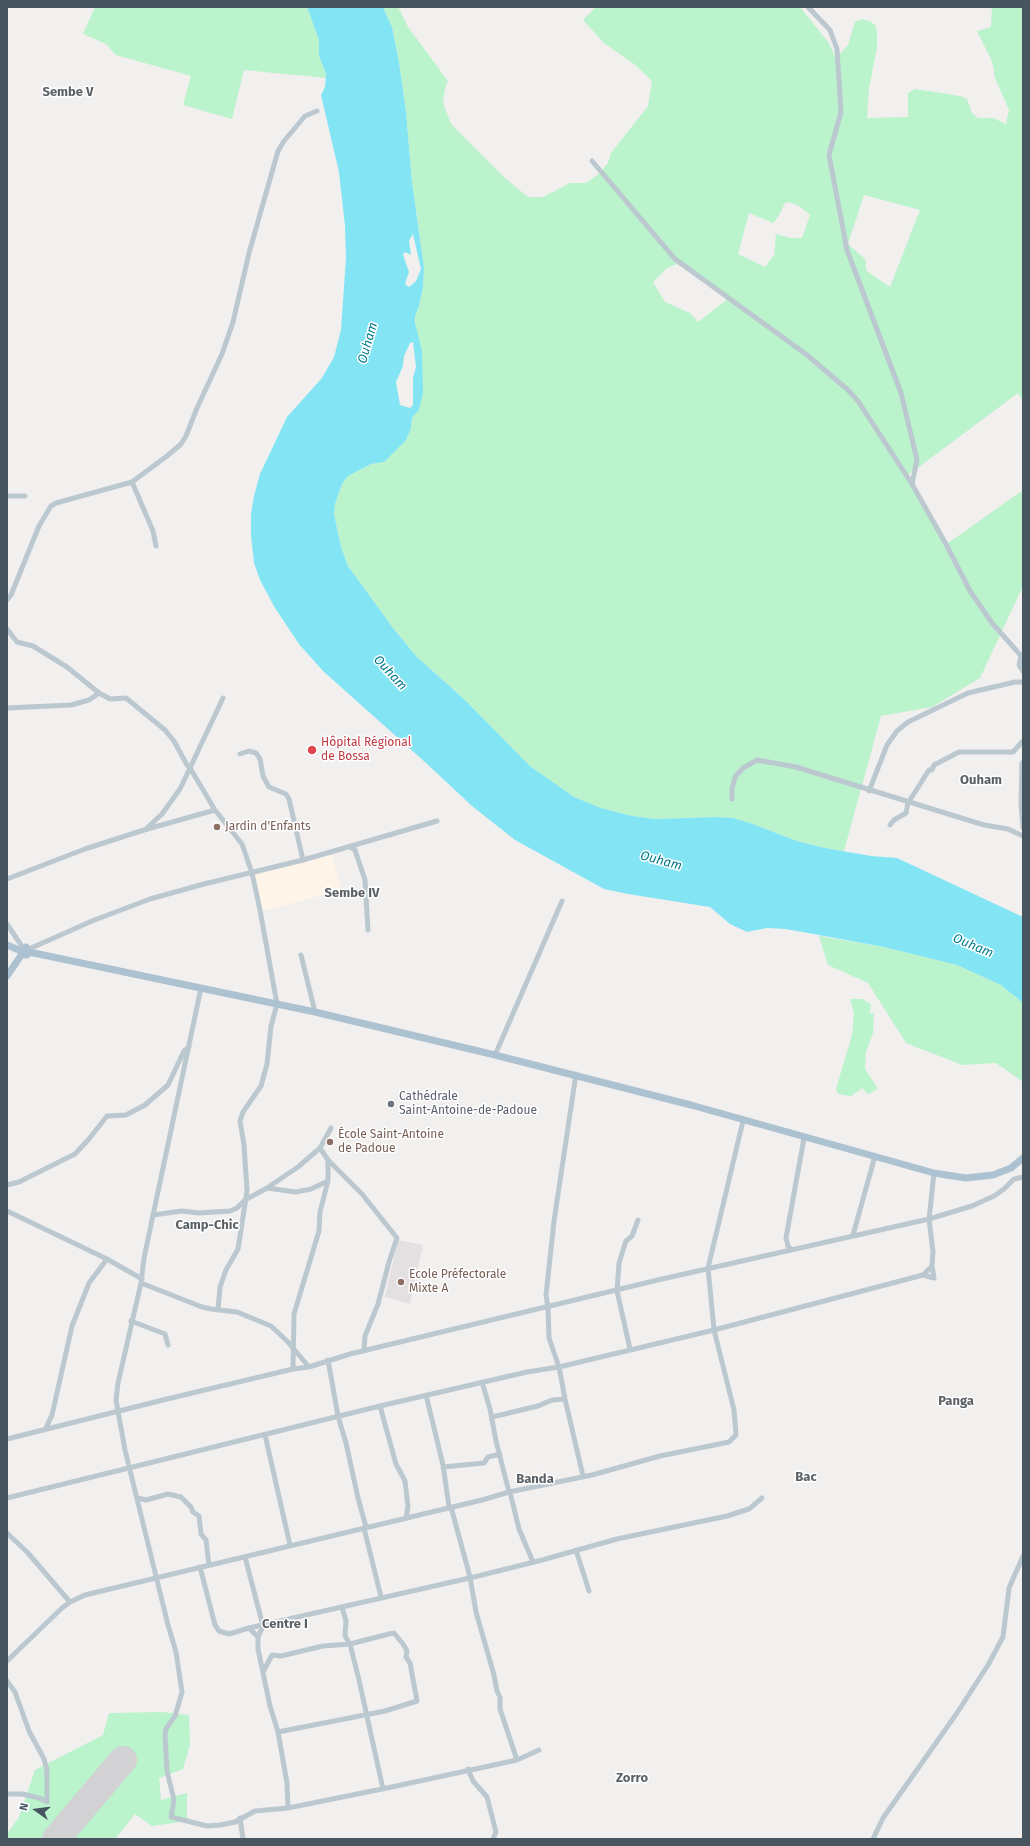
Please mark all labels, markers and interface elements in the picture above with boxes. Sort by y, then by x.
district label: Sembe V [42,84,94,100]
water label: Ouham [355,320,381,366]
water label: Ouham [370,652,410,694]
place label: Hôpital Régional de Bossa [321,736,411,764]
marker: Hôpital Régional de Bossa [306,744,318,756]
district label: Ouham [960,772,1002,788]
place label: Jardin d'Enfants [225,820,311,834]
marker: Jardin d'Enfants [212,822,222,832]
water label: Ouham [639,848,683,874]
district label: Sembe IV [325,885,379,901]
water label: Ouham [950,931,996,961]
place label: Cathédrale Saint-Antoine-de-Padoue [399,1090,537,1118]
marker: Cathédrale Saint-Antoine-de-Padoue [386,1099,396,1109]
place label: École Saint-Antoine de Padoue [338,1128,444,1156]
marker: École Saint-Antoine de Padoue [325,1137,335,1147]
district label: Camp-Chic [175,1217,239,1233]
place label: Ecole Préfectorale Mixte A [409,1268,506,1296]
marker: Ecole Préfectorale Mixte A [396,1277,406,1287]
district label: Panga [938,1393,974,1409]
district label: Bac [795,1469,817,1485]
district label: Banda [516,1471,554,1487]
district label: Centre I [262,1616,308,1632]
district label: Zorro [616,1770,648,1786]
north arrow [16,1790,56,1830]
text: N [17,1802,31,1812]

